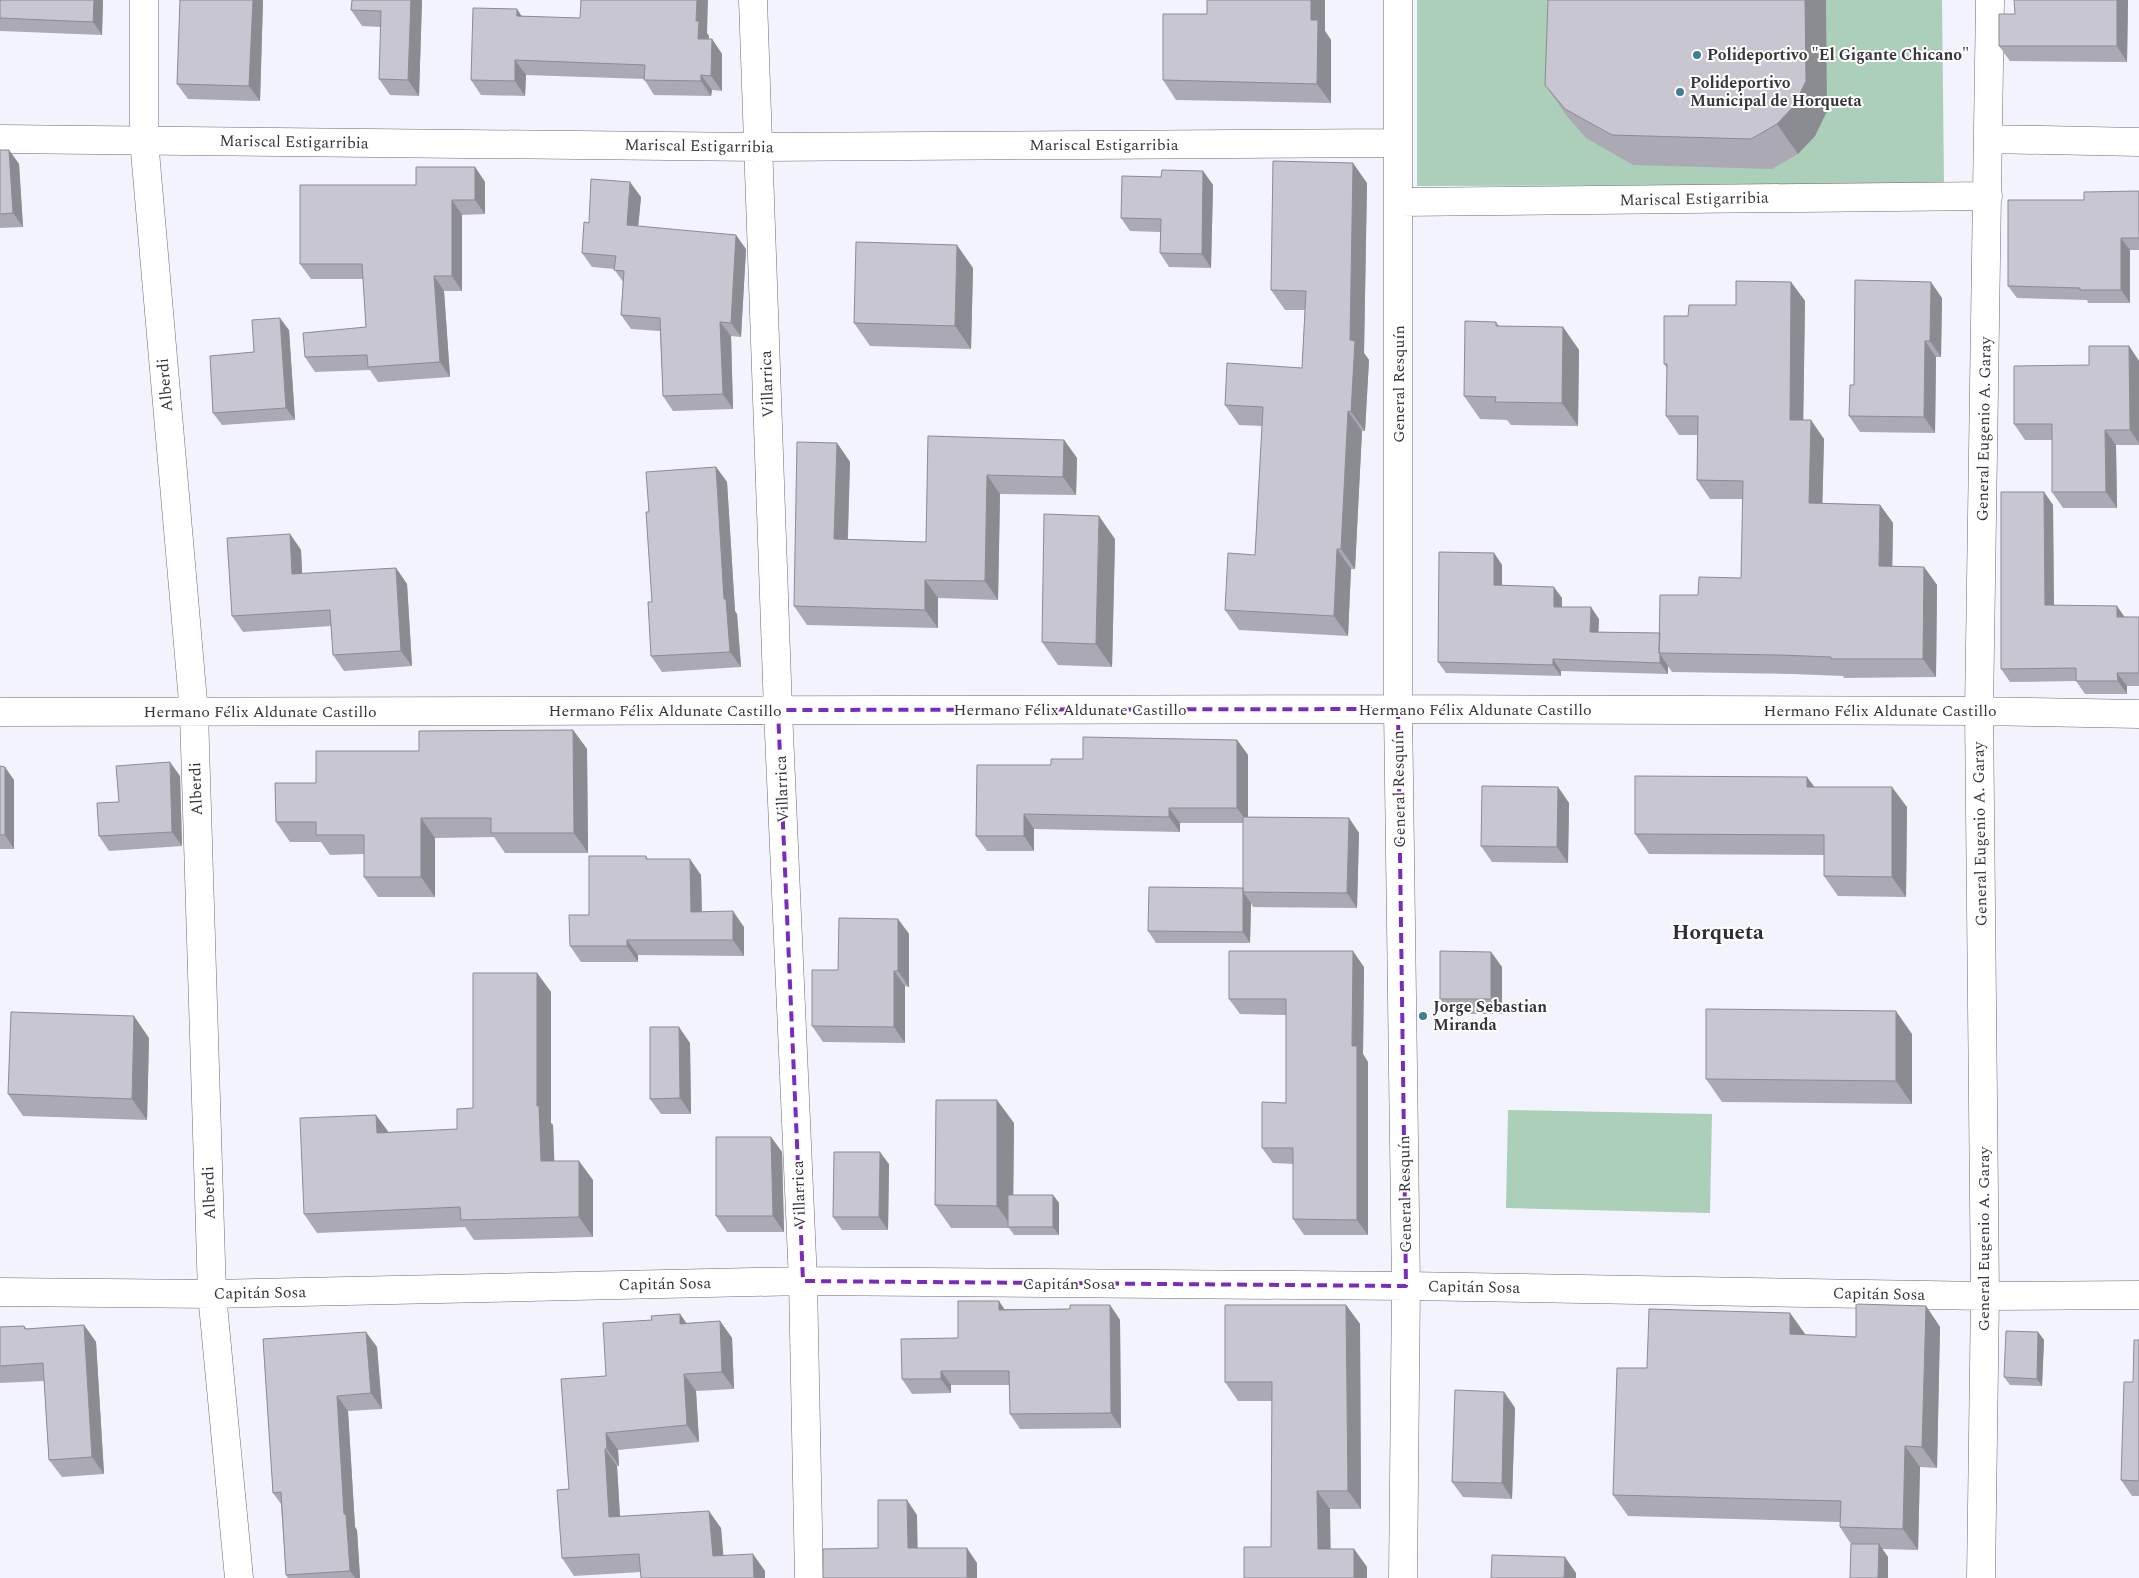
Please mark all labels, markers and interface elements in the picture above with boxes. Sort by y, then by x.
place label: Polideportivo "El Gigante Chicano" [1707,43,1969,67]
marker: Polideportivo "El Gigante Chicano" [1691,49,1703,61]
place label: Polideportivo Municipal de Horqueta [1690,71,1863,113]
marker: Polideportivo Municipal de Horqueta [1674,86,1686,98]
street label: Mariscal Estigarribia [219,129,369,155]
street label: Mariscal Estigarribia [624,133,774,159]
street label: Mariscal Estigarribia [1029,133,1179,157]
street label: Mariscal Estigarribia [1619,186,1769,212]
street label: General Resquín [1387,325,1411,443]
street label: General Eugenio A. Garay [1970,335,1998,522]
street label: Villarrica [754,350,780,418]
street label: Alberdi [151,357,179,413]
street label: Hermano Félix Aldunate Castillo [953,698,1187,722]
street label: Hermano Félix Aldunate Castillo [1358,698,1592,722]
street label: Hermano Félix Aldunate Castillo [548,699,782,723]
street label: Hermano Félix Aldunate Castillo [1763,699,1997,723]
street label: Hermano Félix Aldunate Castillo [143,700,377,724]
street label: General Resquín [1386,730,1412,848]
street label: General Eugenio A. Garay [1966,740,1994,927]
street label: Villarrica [769,755,795,823]
street label: Alberdi [183,762,209,816]
district label: Horqueta [1672,917,1764,949]
place label: Jorge Sebastian Miranda [1433,995,1547,1037]
marker: Jorge Sebastian Miranda [1417,1010,1429,1022]
street label: General Resquín [1392,1135,1418,1253]
street label: General Eugenio A. Garay [1972,1145,1996,1331]
street label: Villarrica [786,1160,812,1228]
street label: Alberdi [196,1166,222,1220]
street label: Capitán Sosa [619,1271,712,1297]
street label: Capitán Sosa [1023,1272,1115,1296]
street label: Capitán Sosa [1428,1274,1521,1300]
street label: Capitán Sosa [214,1280,307,1306]
street label: Capitán Sosa [1833,1281,1926,1307]

